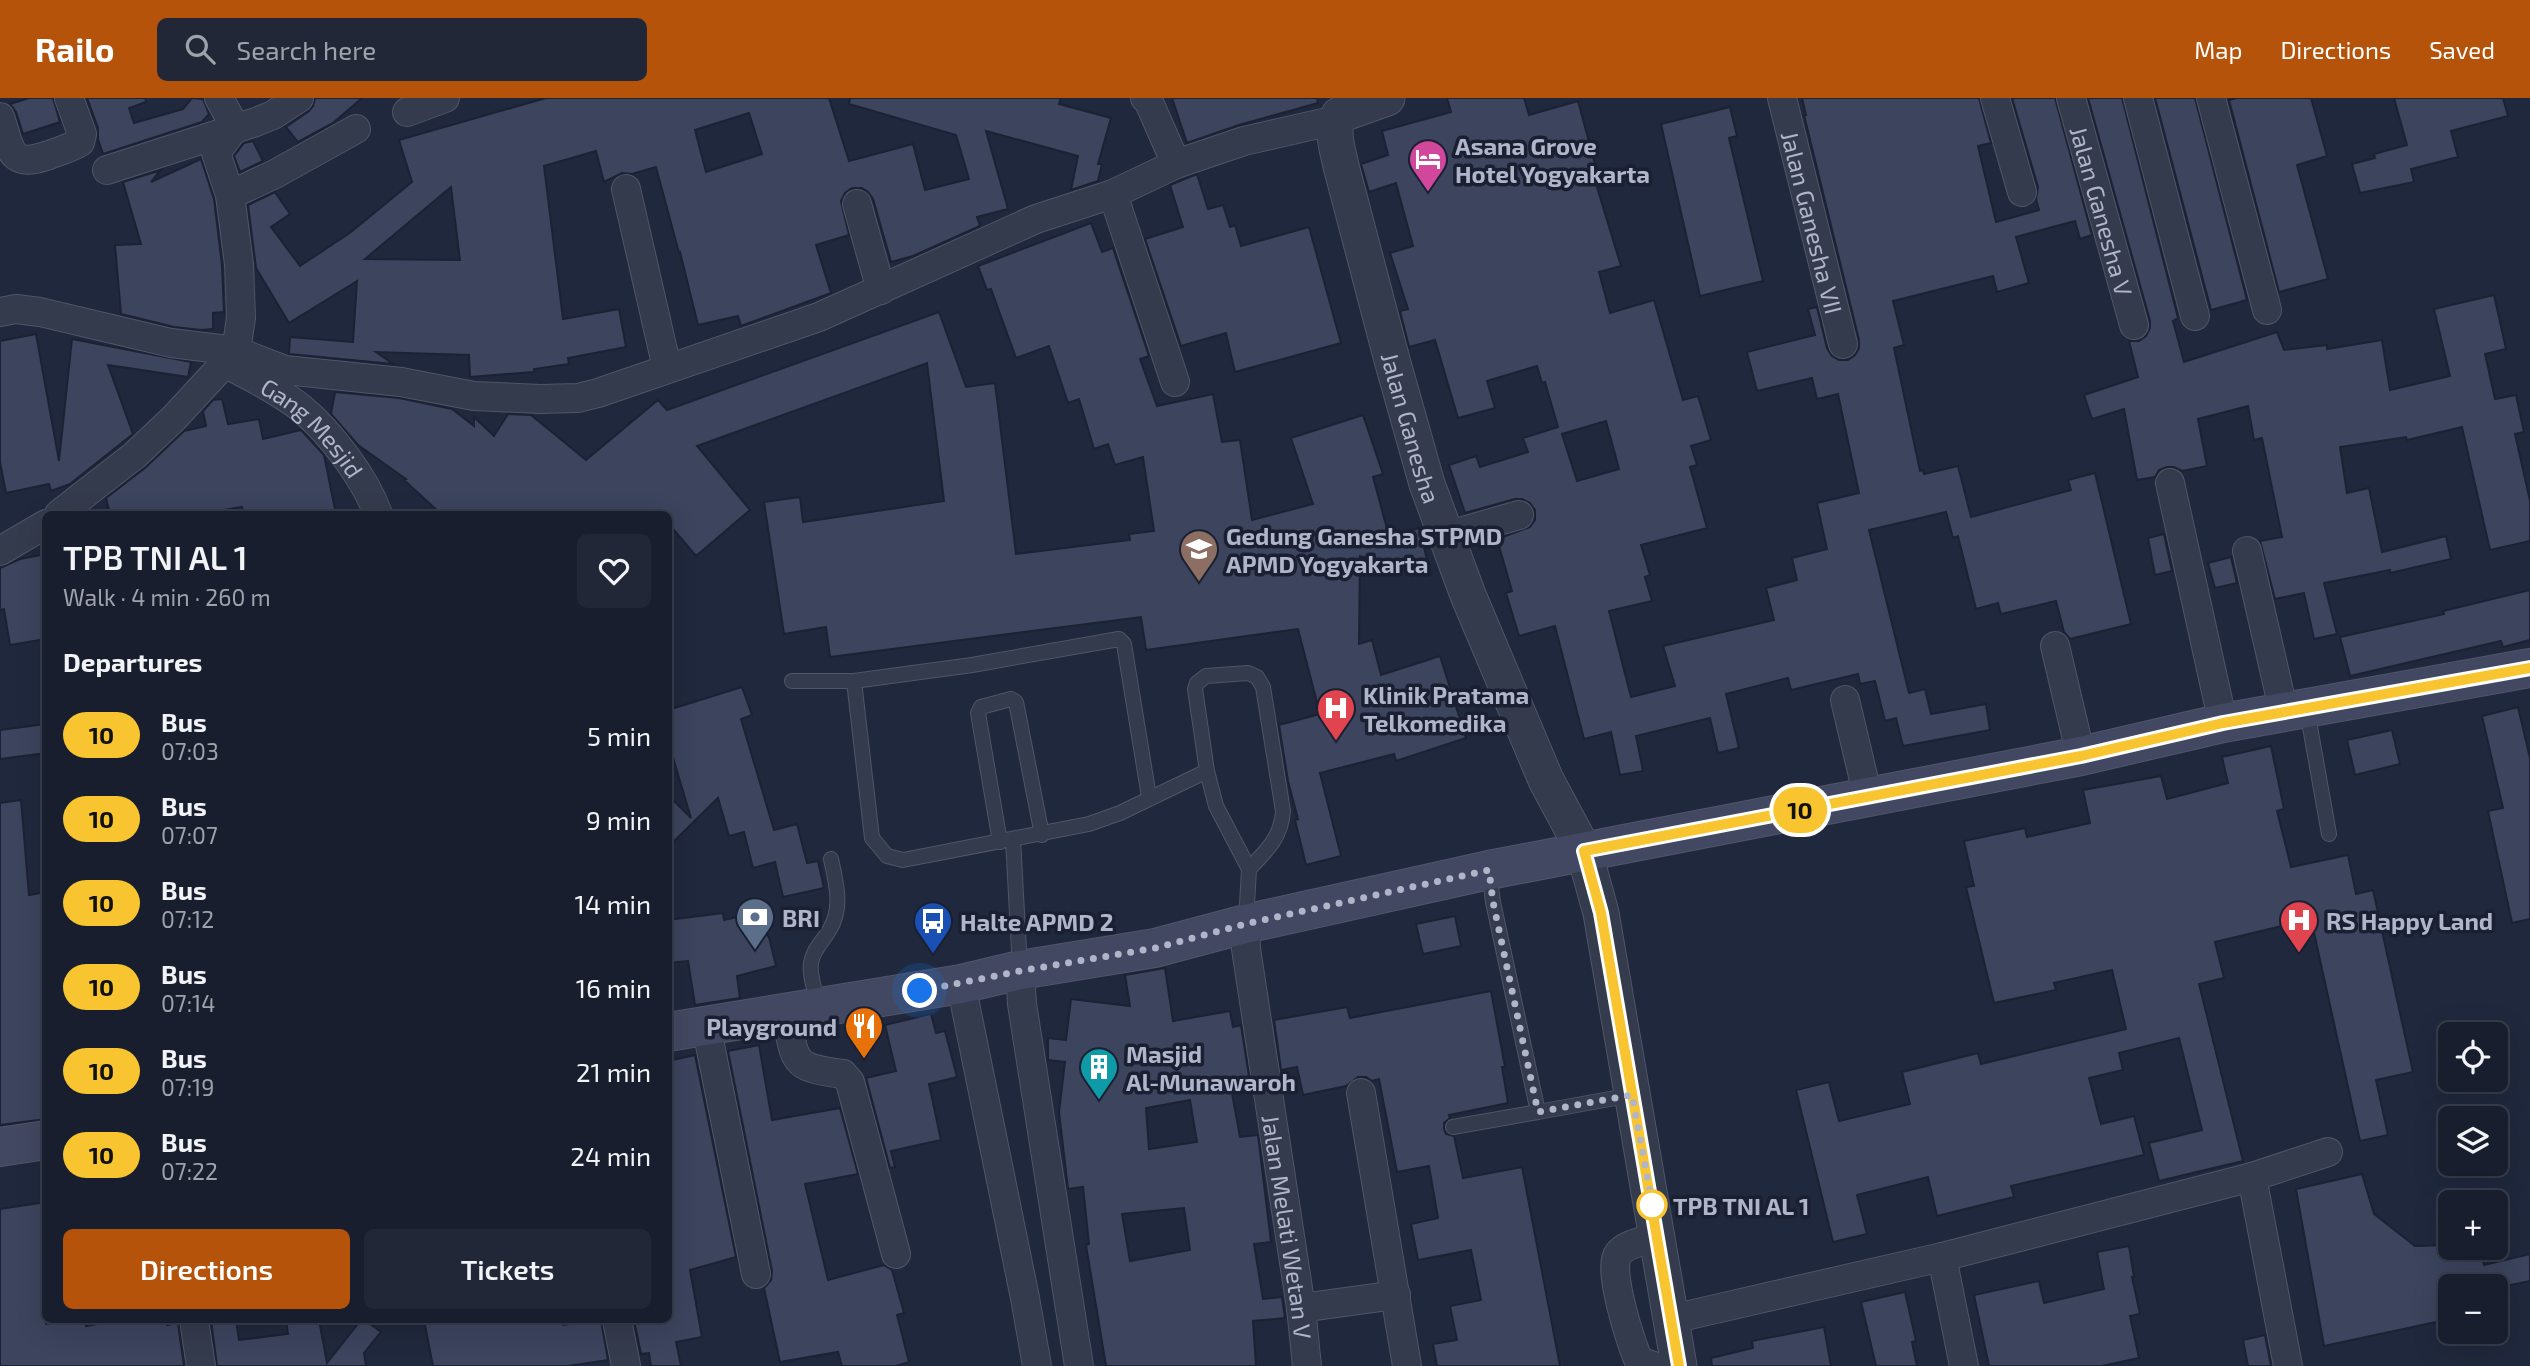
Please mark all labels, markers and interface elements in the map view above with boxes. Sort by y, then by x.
search box [157,18,647,81]
text: Railo [35,29,115,69]
icon: search [181,30,219,68]
text: Search here [237,34,376,65]
text: Map [2194,35,2242,64]
text: Directions [2280,35,2391,64]
text: Saved [2429,35,2495,64]
street label: Jalan Ganesha V [2065,123,2140,299]
street label: Jalan Ganesha VII [1776,128,1849,317]
place label: Asana Grove Hotel Yogyakarta [1455,131,1650,188]
hotel icon: Asana Grove Hotel Yogyakarta [1407,138,1449,193]
street label: Jalan Ganesha [1376,349,1447,507]
street label: Gang Mesjid [256,371,370,483]
place label: Gedung Ganesha STPMD APMD Yogyakarta [1226,521,1502,578]
school or university icon: Gedung Ganesha STPMD APMD Yogyakarta [1178,528,1220,583]
button: heart [577,534,651,608]
text: TPB TNI AL 1 [63,537,248,577]
text: Walk · 4 min · 260 m [63,583,271,611]
text: Departures [63,646,202,677]
place label: Klinik Pratama Telkomedika [1363,680,1529,737]
hospital icon: Klinik Pratama Telkomedika [1315,687,1357,742]
text: Bus [161,706,207,737]
text: 10 [89,720,114,749]
text: 5 min [587,720,651,751]
text: 07:03 [161,737,219,765]
line badge: 10 [1769,787,1832,833]
text: Bus [161,790,207,821]
text: 10 [1787,795,1813,824]
text: 10 [89,804,114,833]
text: 9 min [586,804,651,835]
text: 07:07 [161,821,218,849]
text: Bus [161,874,207,905]
text: 10 [89,888,114,917]
text: 14 min [575,888,651,919]
bank icon: BRI [734,896,776,951]
hospital icon: RS Happy Land [2278,899,2320,954]
bus stop icon: Halte APMD 2 [912,900,954,955]
place label: BRI [782,903,820,932]
text: 07:12 [161,905,214,933]
place label: RS Happy Land [2326,906,2493,935]
place label: Halte APMD 2 [960,907,1114,936]
text: Bus [161,958,207,989]
text: 10 [89,972,114,1001]
text: 16 min [576,972,651,1003]
your location [902,973,937,1008]
text: 07:14 [161,989,215,1017]
restaurant icon: Playground [843,1005,885,1060]
place label: Playground [706,1012,837,1041]
map controls [2438,1022,2508,1344]
button: locate [2438,1022,2508,1092]
place label: Masjid Al-Munawaroh [1126,1039,1296,1096]
text: Bus [161,1042,207,1073]
building icon: Masjid Al-Munawaroh [1078,1046,1120,1101]
text: 10 [89,1056,114,1085]
text: 21 min [576,1056,651,1087]
text: 07:19 [161,1073,214,1101]
button: layers [2438,1106,2508,1176]
street label: Jalan Melati Wetan V [1257,1113,1319,1341]
text: Bus [161,1126,207,1157]
text: 10 [89,1140,114,1169]
text: 24 min [570,1140,651,1171]
text: 07:22 [161,1157,218,1185]
marker: TPB TNI AL 1 [1637,1190,1667,1220]
button: + [2438,1190,2508,1260]
place label: TPB TNI AL 1 [1673,1191,1809,1220]
button: Directions [63,1229,350,1309]
button: Tickets [364,1229,651,1309]
button: − [2438,1274,2508,1344]

